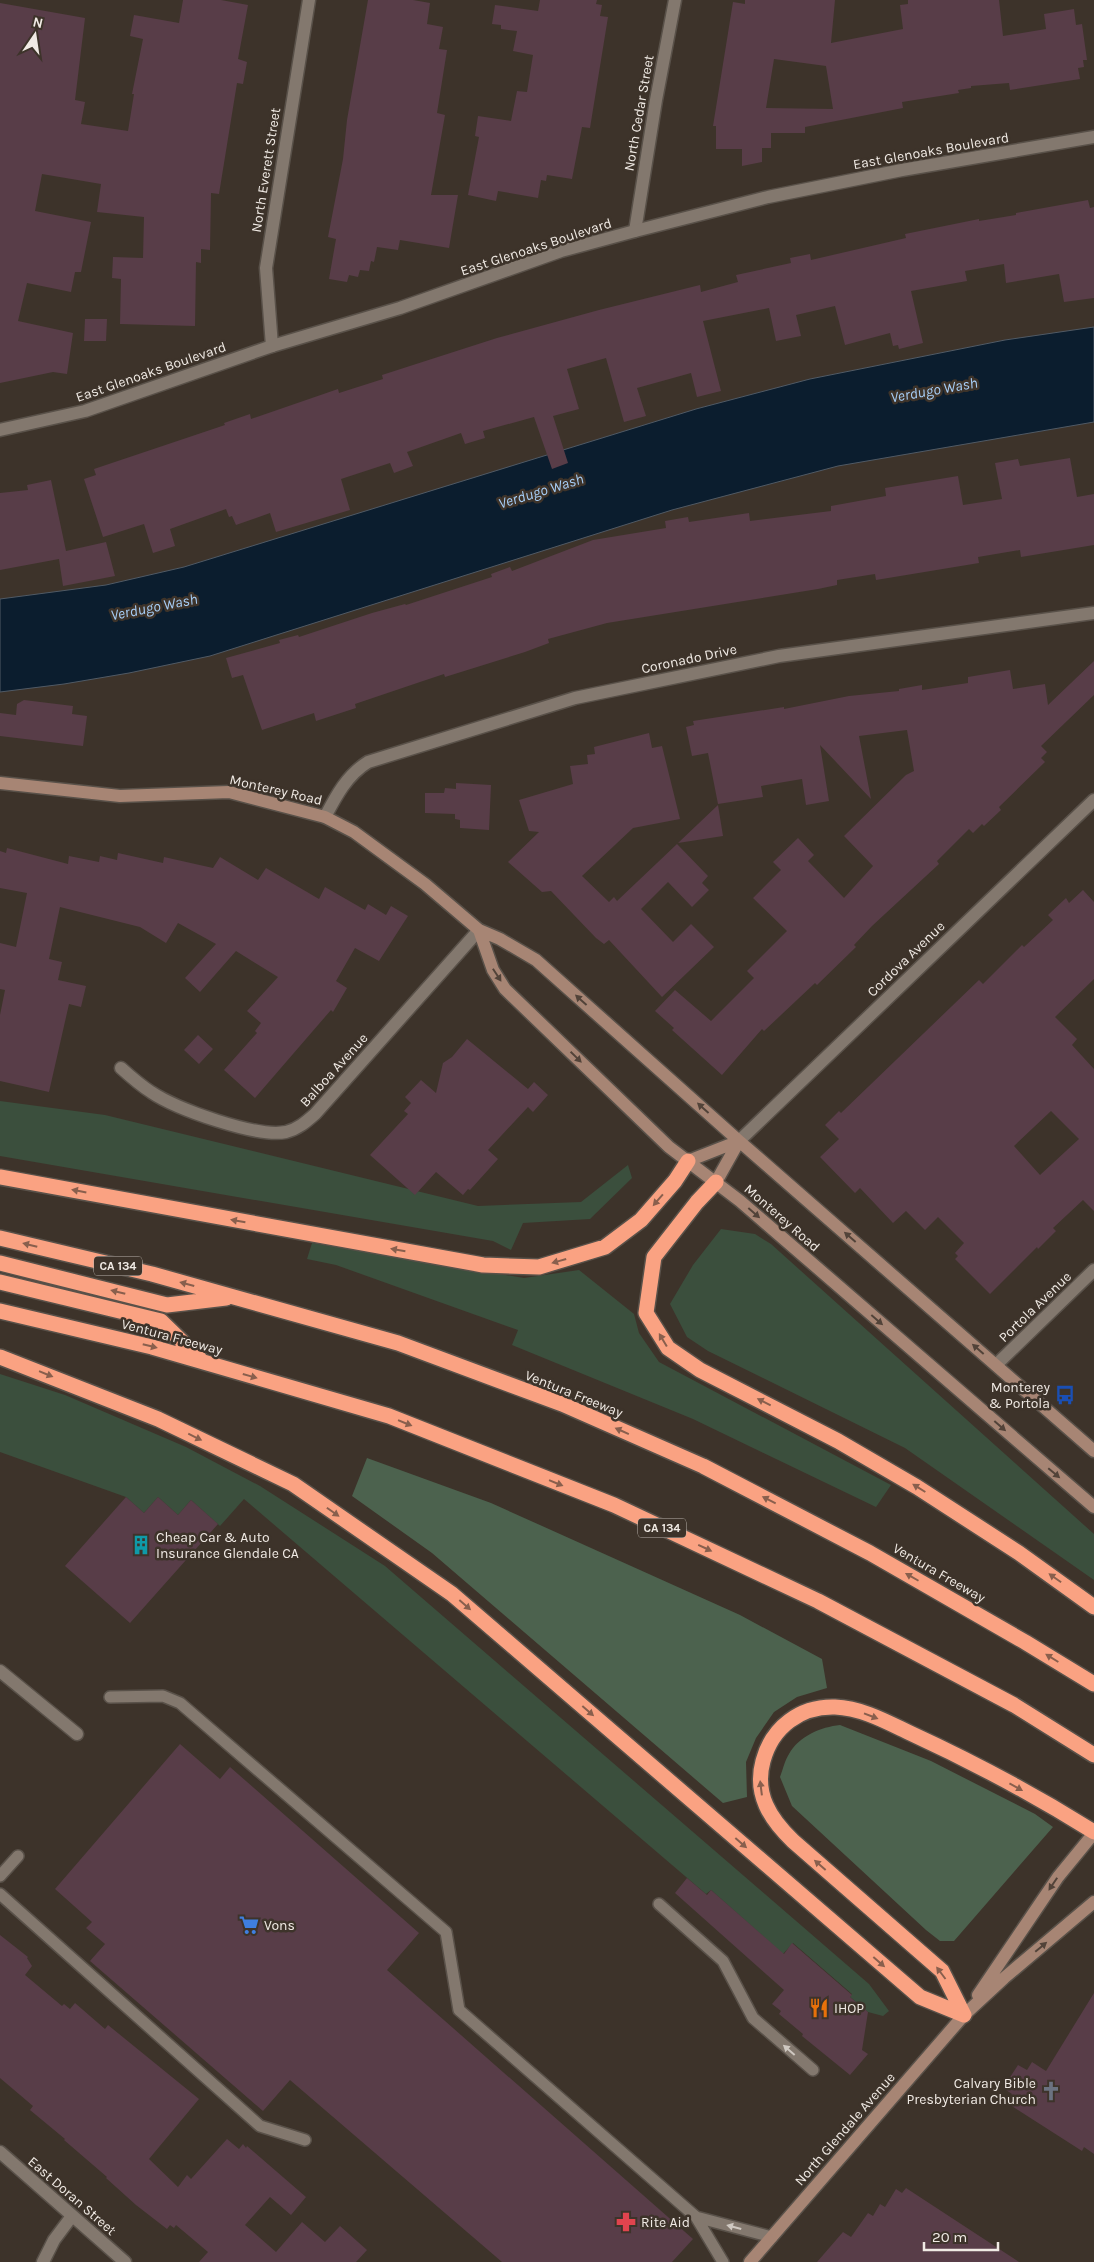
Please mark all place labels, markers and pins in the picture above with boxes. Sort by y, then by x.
place label: Monterey & Portola [989,1379,1050,1412]
bus stop icon: Monterey & Portola [1054,1384,1076,1406]
place label: Cheap Car & Auto Insurance Glendale CA [156,1529,299,1562]
building icon: Cheap Car & Auto Insurance Glendale CA [130,1534,152,1556]
supermarket icon: Vons [238,1914,260,1936]
place label: Vons [264,1917,295,1934]
restaurant icon: IHOP [808,1997,830,2019]
place label: IHOP [834,2000,864,2017]
place label: Calvary Bible Presbyterian Church [906,2075,1036,2108]
church icon: Calvary Bible Presbyterian Church [1040,2080,1062,2102]
pharmacy icon: Rite Aid [615,2211,637,2233]
place label: Rite Aid [641,2214,690,2231]

